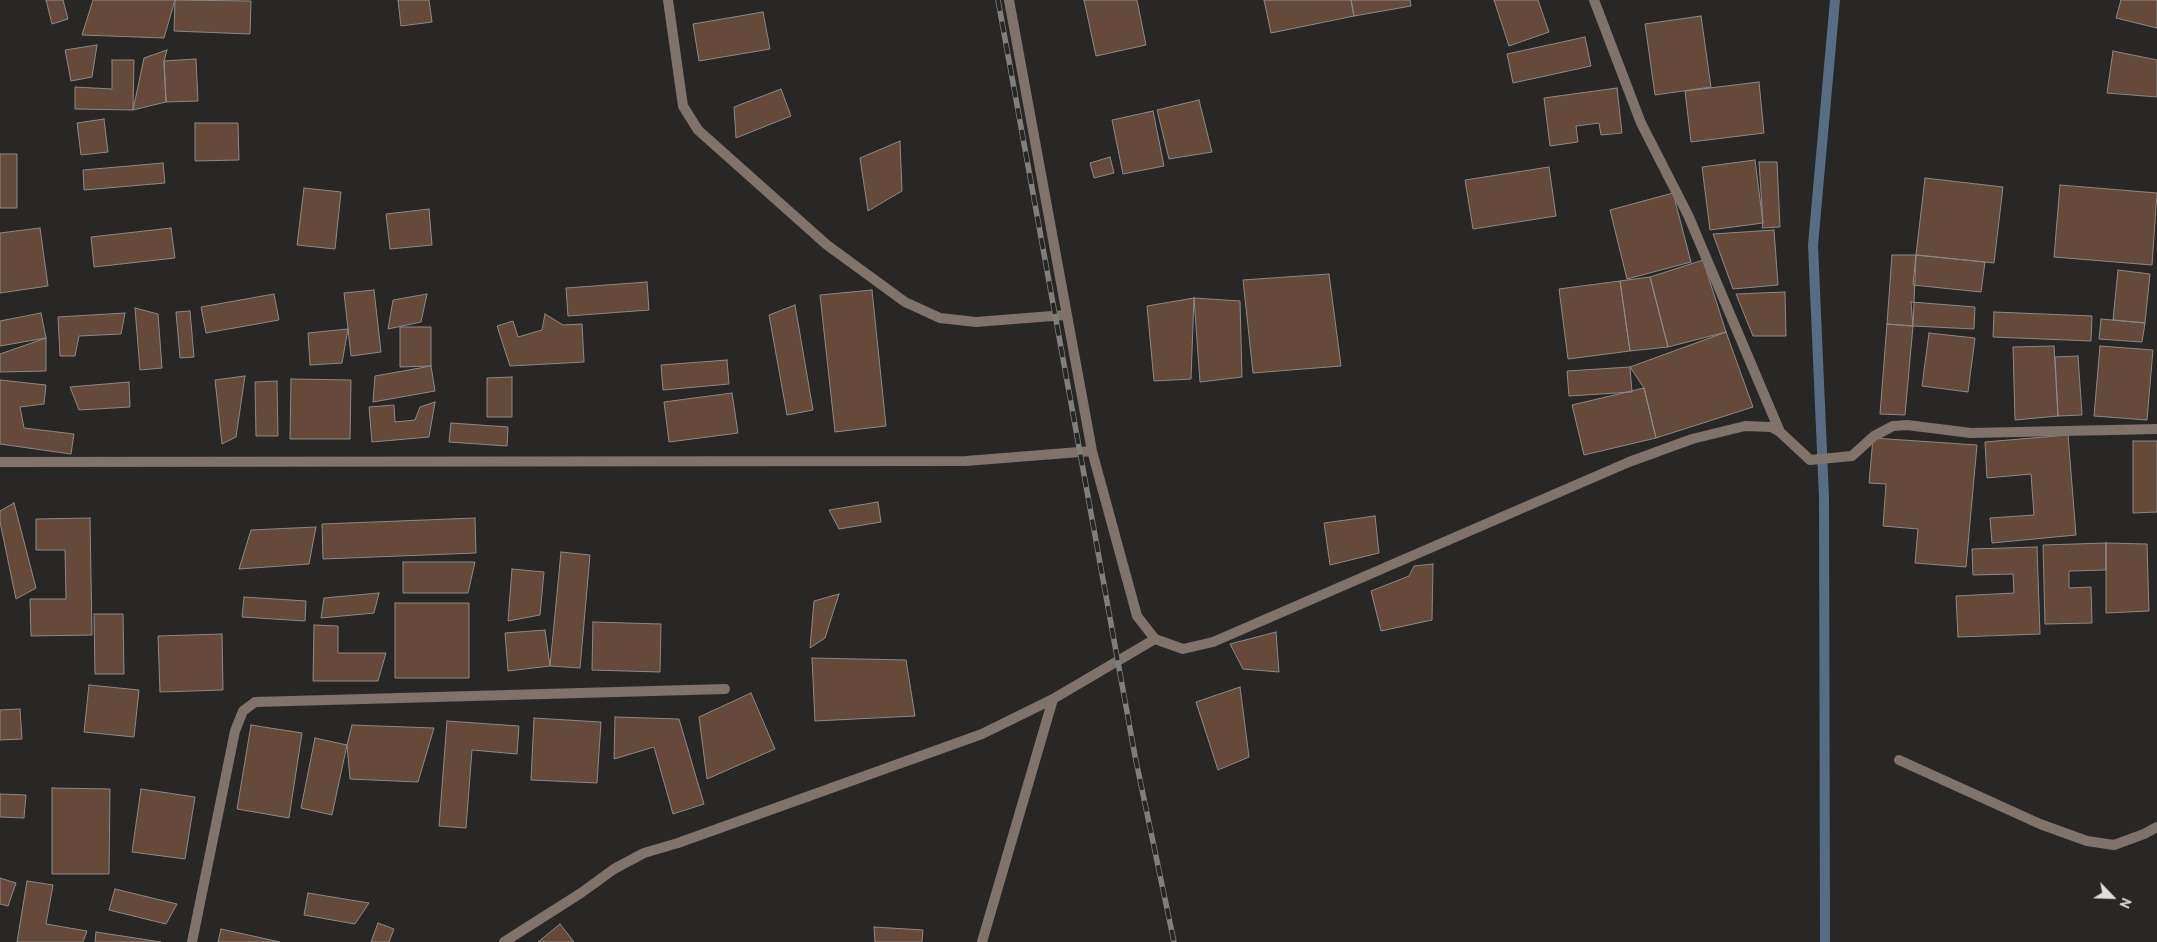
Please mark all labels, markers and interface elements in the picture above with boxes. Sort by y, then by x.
north arrow [2087,872,2137,922]
text: N [2116,895,2136,911]

